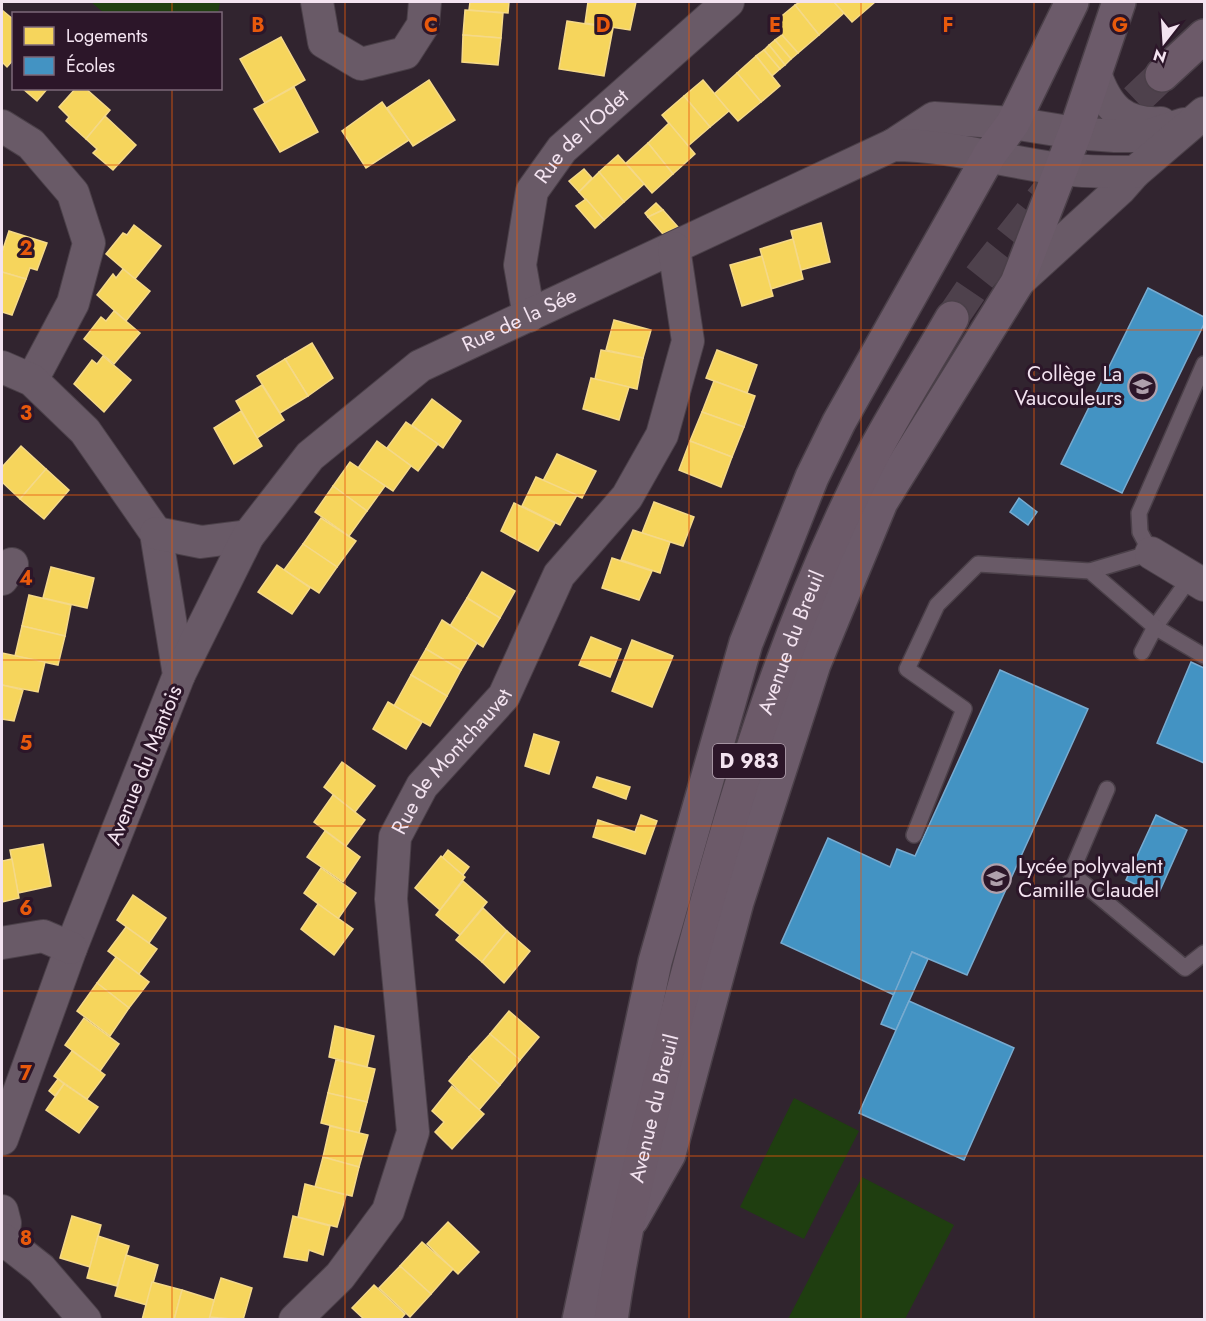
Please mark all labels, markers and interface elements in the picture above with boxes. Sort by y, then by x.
text: B [251,11,265,40]
text: C [424,11,438,40]
text: D [596,11,610,40]
text: E [769,11,781,40]
text: F [942,11,954,40]
text: G [1112,11,1128,40]
legend [12,12,222,90]
north arrow [1134,12,1194,72]
text: Logements [66,23,148,49]
text: N [1150,43,1169,69]
text: Écoles [66,53,115,79]
street label: Rue de l'Odet [527,82,635,190]
text: 2 [19,234,33,263]
street label: Rue de la Sée [457,280,582,359]
place label: Collège La Vaucouleurs [1014,359,1122,413]
school or university icon: Collège La Vaucouleurs [1127,370,1159,402]
text: 3 [20,399,32,428]
text: 4 [19,564,33,593]
street label: Avenue du Breuil [750,566,832,719]
street label: Avenue du Mantois [98,681,190,849]
street label: Rue de Montchauvet [384,684,520,840]
text: 5 [20,729,33,758]
road number: D 983 [713,744,785,778]
place label: Lycée polyvalent Camille Claudel [1018,851,1162,905]
school or university icon: Lycée polyvalent Camille Claudel [981,862,1013,894]
text: 6 [19,894,33,923]
street label: Avenue du Breuil [622,1031,686,1185]
text: 7 [20,1059,33,1088]
text: 8 [20,1224,32,1253]

